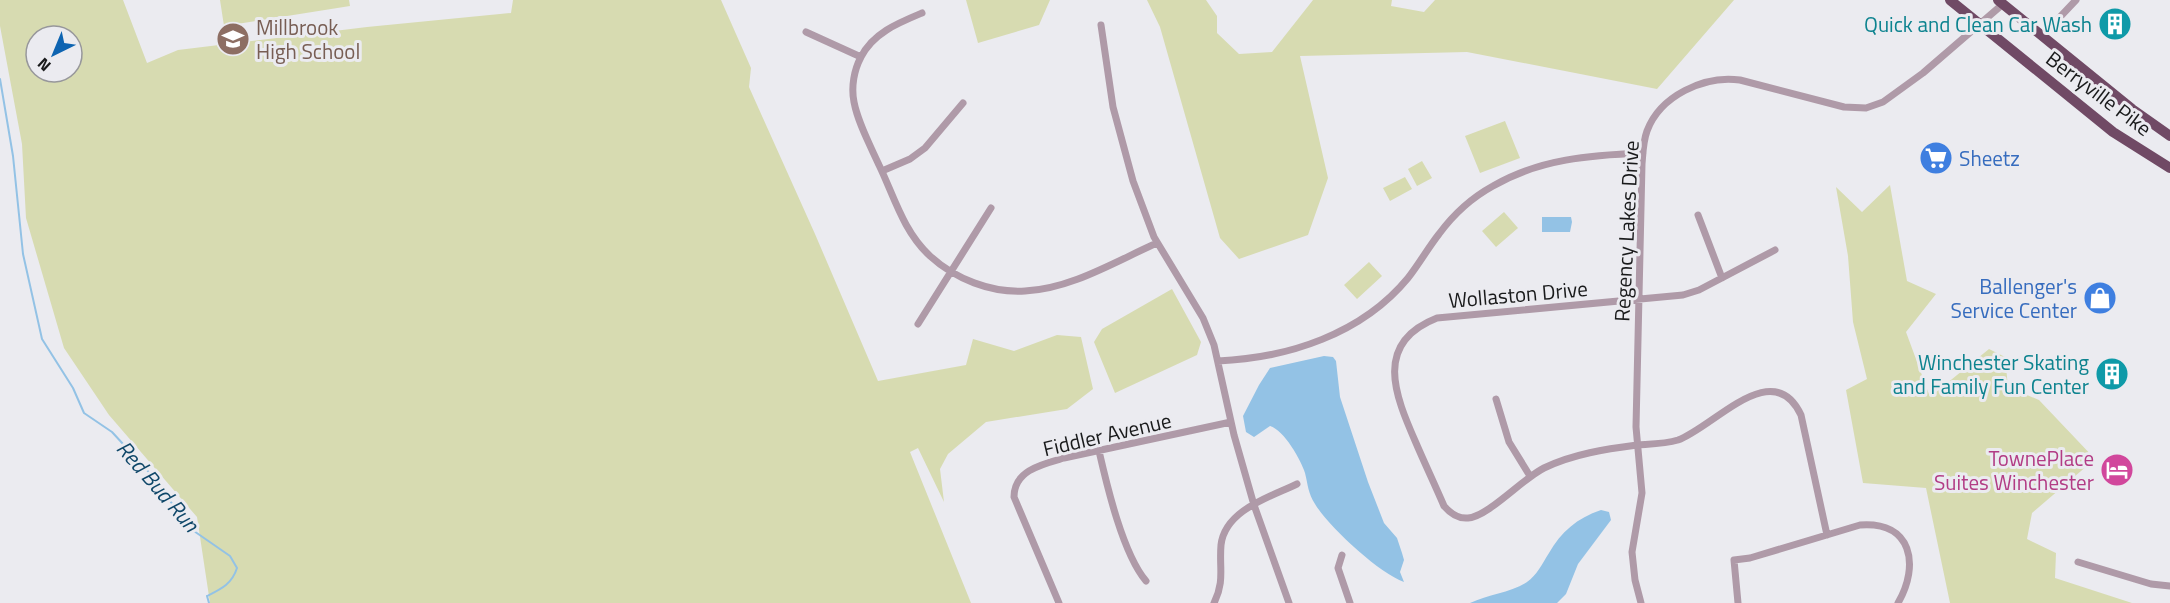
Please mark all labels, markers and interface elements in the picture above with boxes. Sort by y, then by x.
building icon: Quick and Clean Car Wash [2097,6,2133,42]
place label: Quick and Clean Car Wash [1864,8,2092,40]
place label: Millbrook High School [256,11,360,67]
school or university icon: Millbrook High School [215,21,251,57]
north arrow [24,24,84,84]
street label: Berryville Pike [2039,43,2159,143]
text: N [32,52,56,78]
street label: Regency Lakes Drive [1605,140,1647,322]
supermarket icon: Sheetz [1918,140,1954,176]
place label: Sheetz [1959,142,2020,174]
place label: Ballenger's Service Center [1951,270,2077,326]
street label: Wollaston Drive [1447,272,1589,316]
shop icon: Ballenger's Service Center [2082,280,2118,316]
place label: Winchester Skating and Family Fun Center [1893,346,2089,402]
building icon: Winchester Skating and Family Fun Center [2094,356,2130,392]
street label: Fiddler Avenue [1040,404,1174,464]
water label: Red Bud Run [108,433,208,540]
place label: TownePlace Suites Winchester [1934,442,2094,498]
hotel icon: TownePlace Suites Winchester [2099,452,2135,488]

